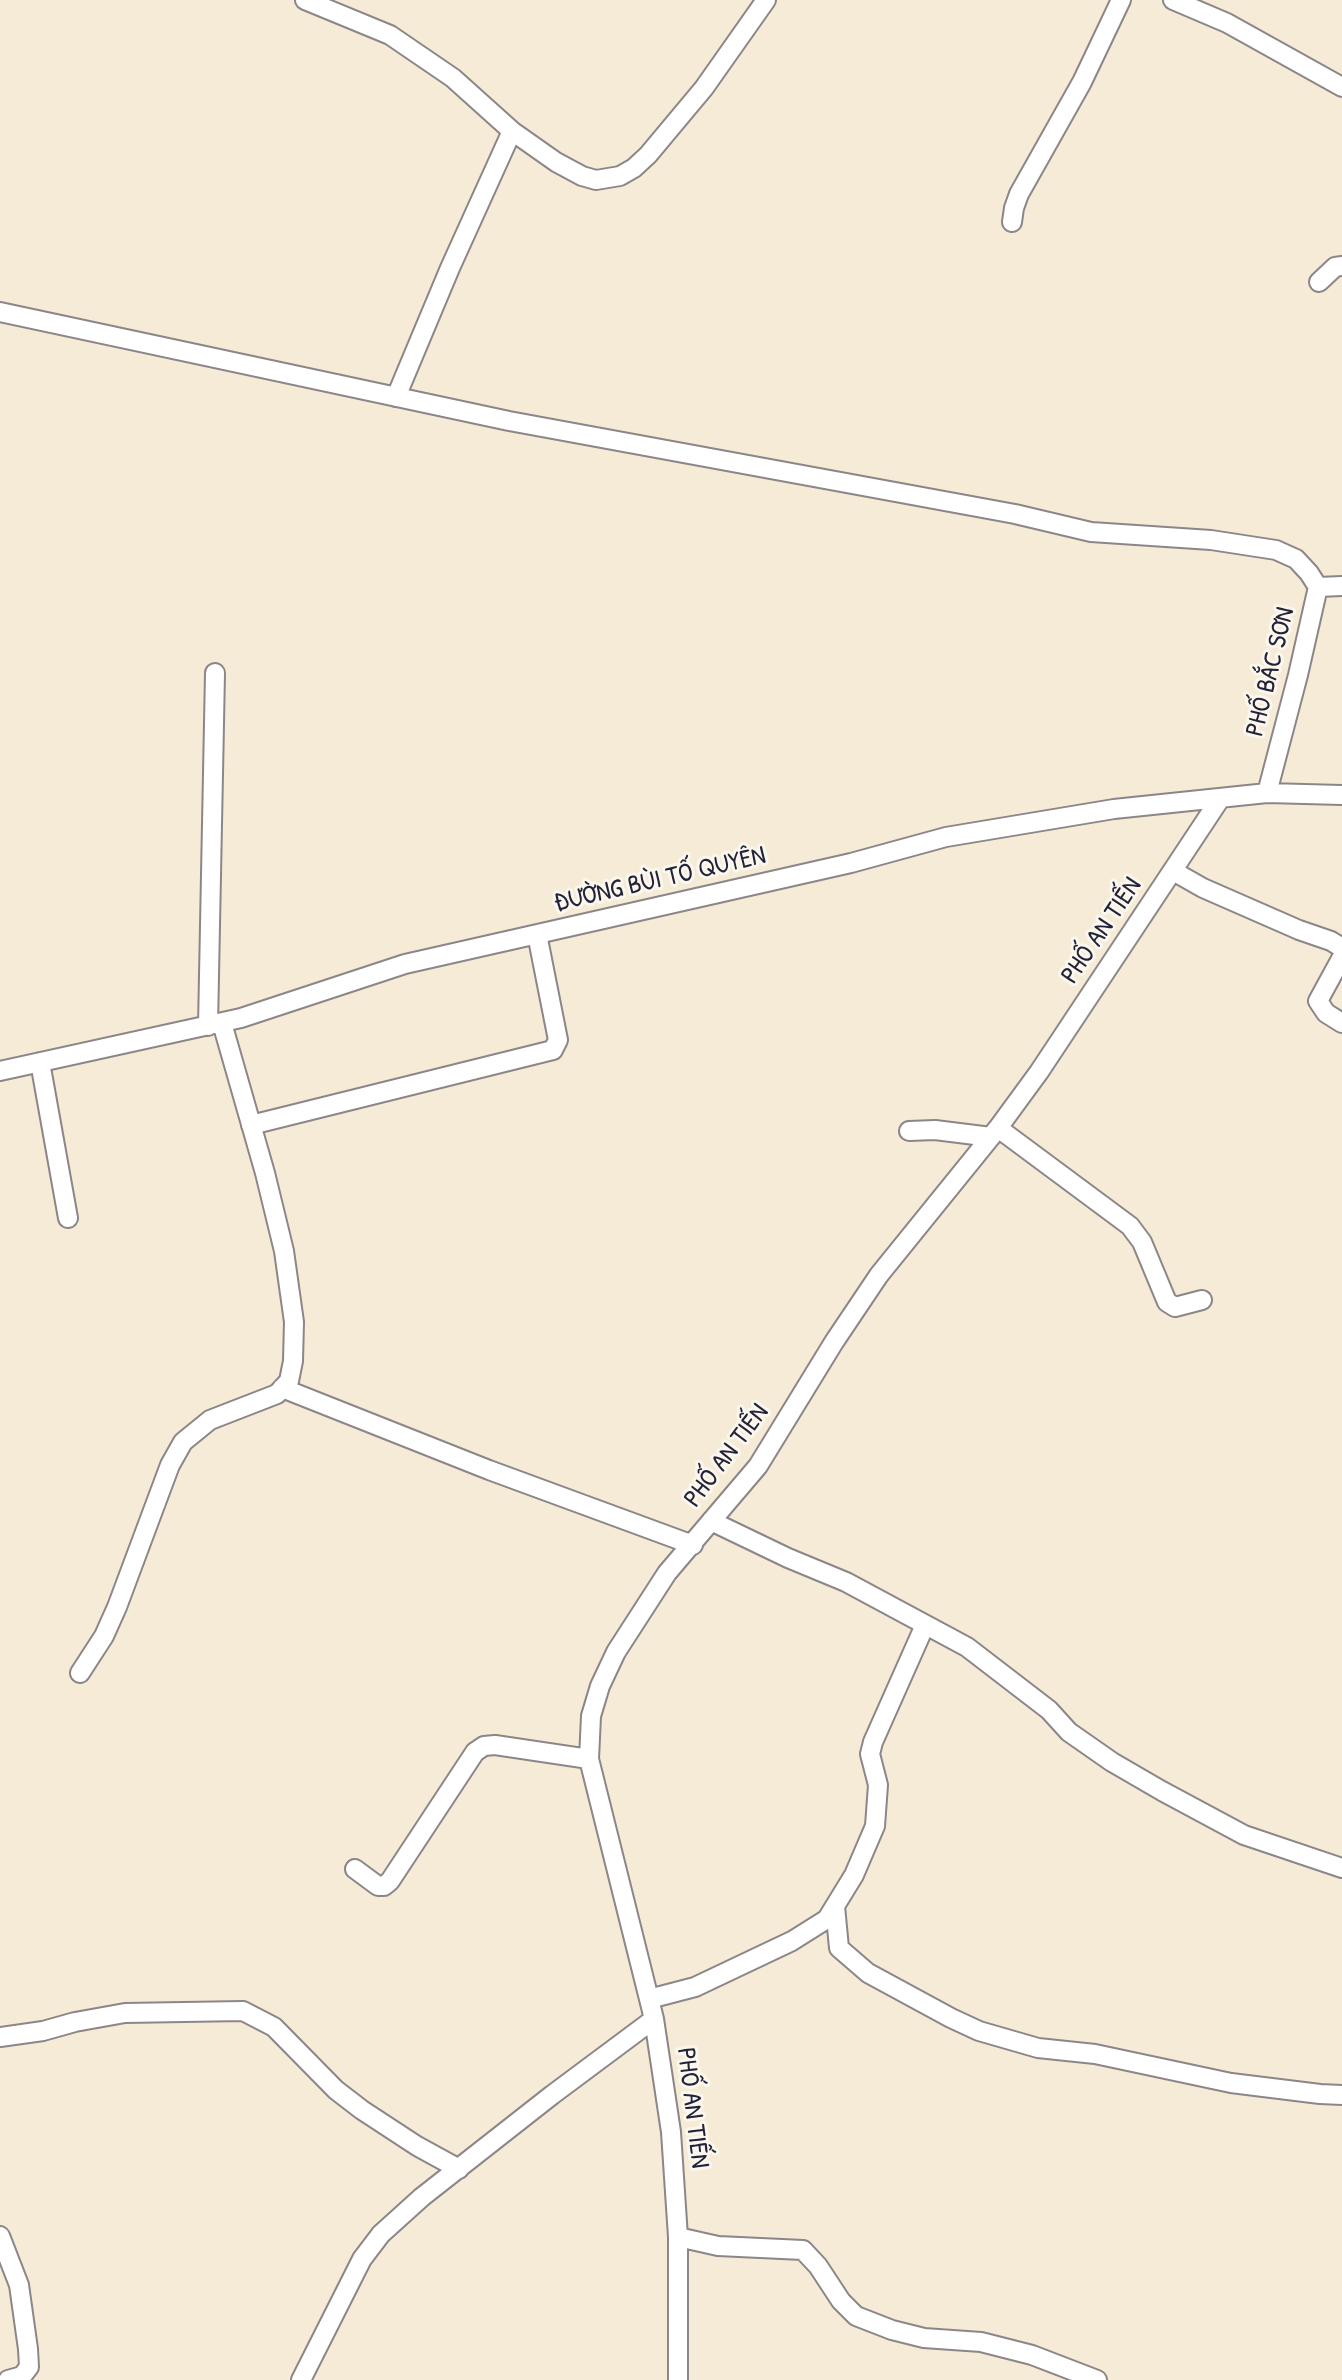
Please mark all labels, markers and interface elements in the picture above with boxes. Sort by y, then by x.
street label: PHỐ BẮC SƠN [1240,604,1302,740]
street label: ĐƯỜNG BÙI TỐ QUYÊN [551,841,769,919]
street label: PHỐ AN TIẾN [1055,872,1149,990]
street label: PHỐ AN TIẾN [678,1398,776,1514]
street label: PHỐ AN TIẾN [669,2046,715,2170]

